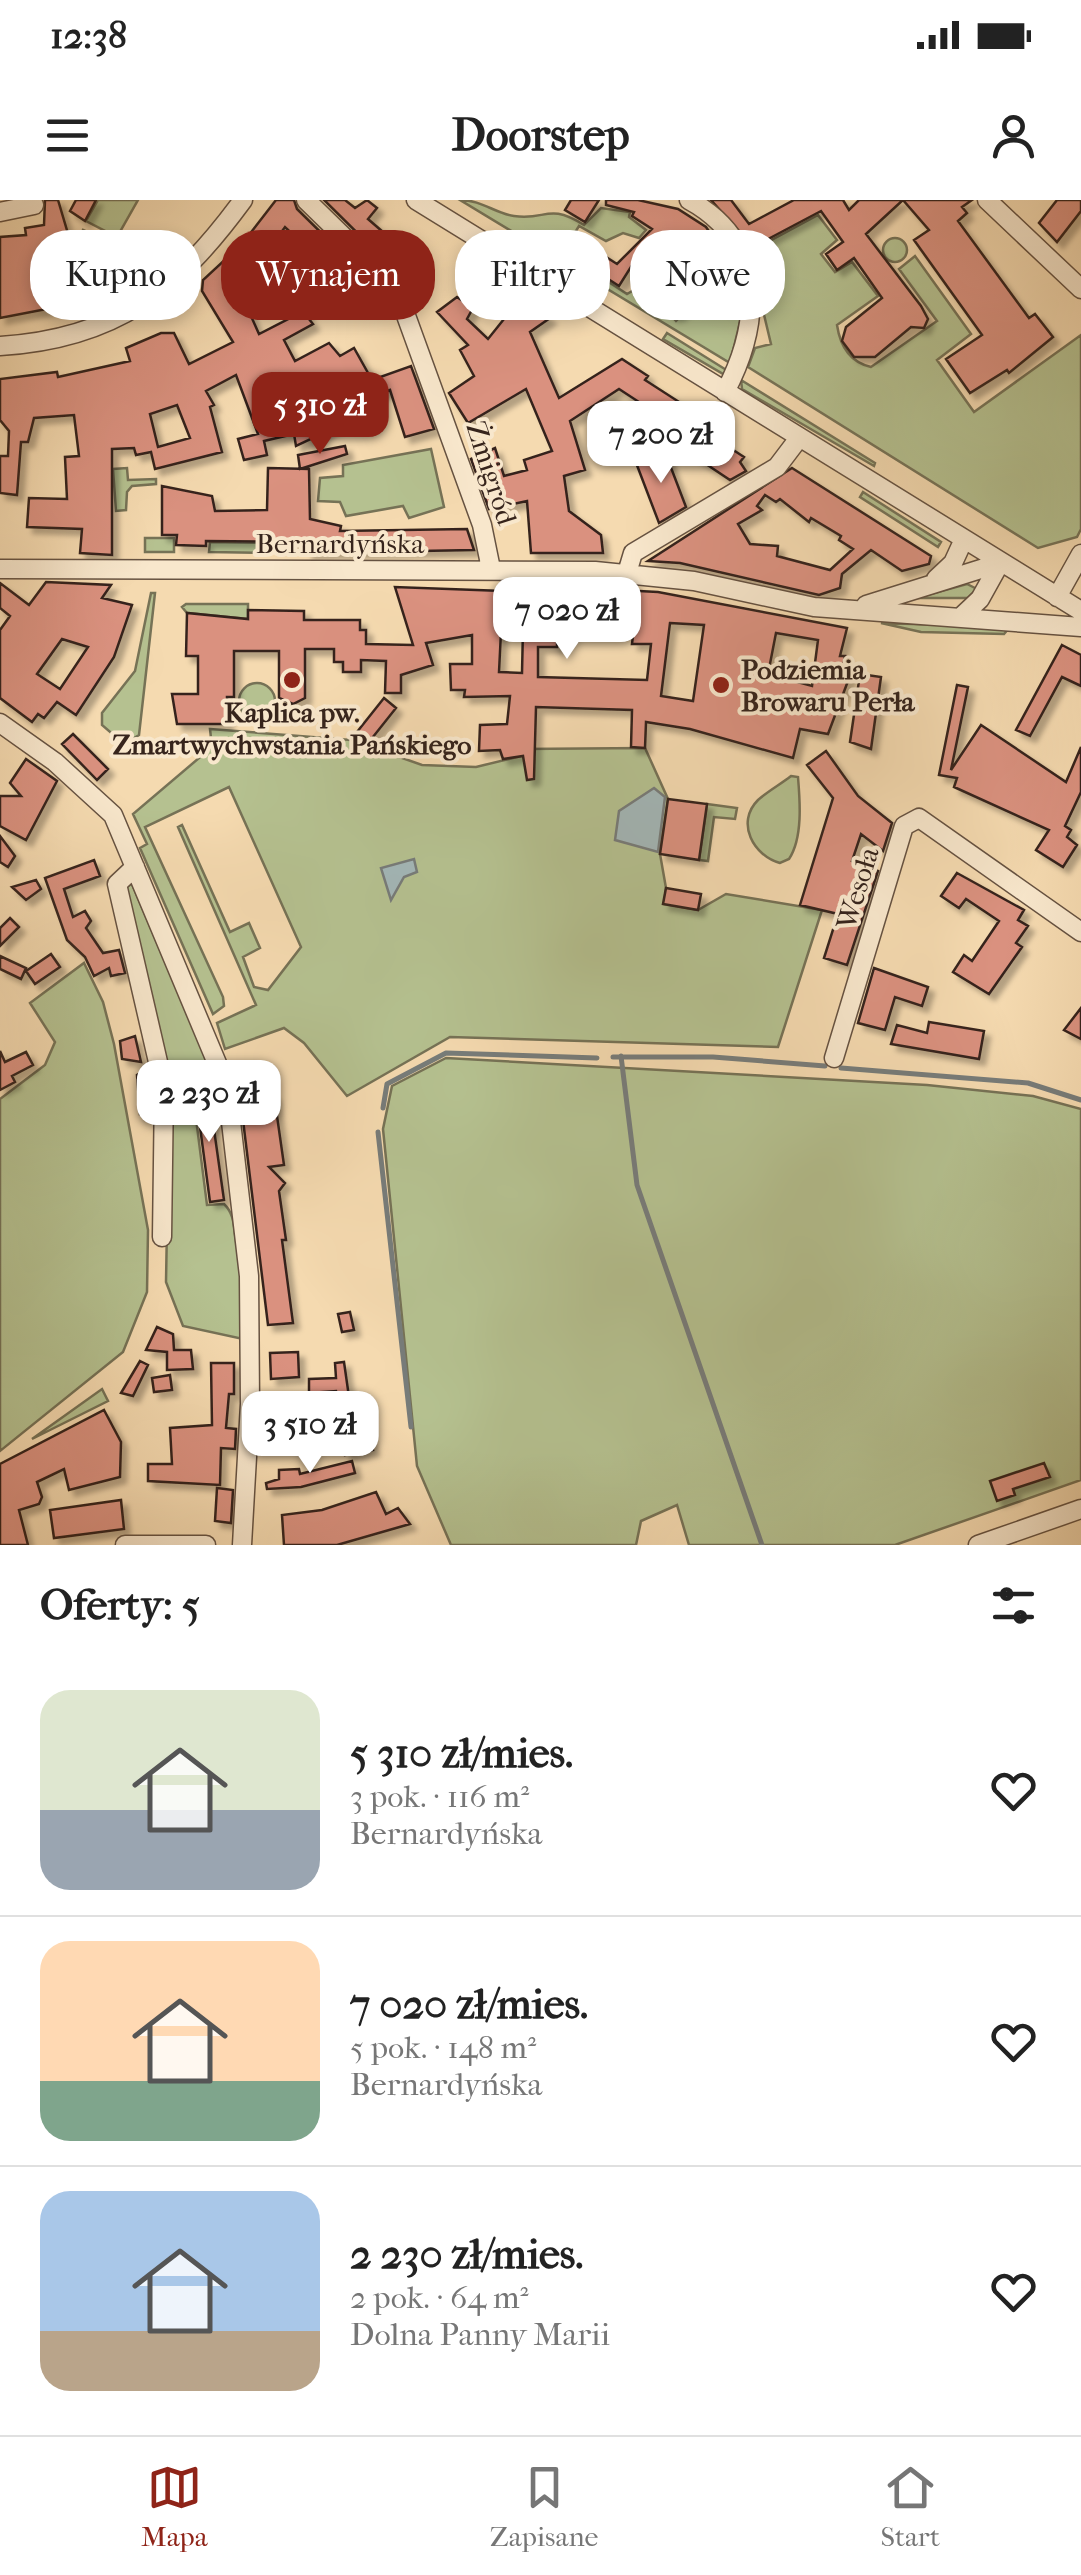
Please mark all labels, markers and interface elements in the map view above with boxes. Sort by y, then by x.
text: 12:38 [50,13,127,58]
icon: menu [40,108,95,163]
icon: person [986,108,1041,163]
text: Doorstep [451,109,630,162]
chip: Kupno [30,230,201,320]
chip: Wynajem [221,230,435,320]
chip: Filtry [455,230,610,320]
chip: Nowe [630,230,785,320]
pin: 5 310 zł [217,372,423,457]
text: 5 310 zł [274,386,366,423]
pin: 7 200 zł [558,401,764,486]
text: 7 200 zł [609,415,713,452]
street label: Żmigród [459,417,524,530]
street label: Bernardyńska [256,527,425,560]
pin: 7 020 zł [464,577,670,662]
text: 7 020 zł [515,591,619,628]
place label: Podziemia Browaru Perła [741,653,915,718]
marker: Kaplica pw. Zmartwychwstania Pańskiego [281,669,303,691]
marker: Podziemia Browaru Perła [710,674,732,696]
place label: Kaplica pw. Zmartwychwstania Pańskiego [112,696,472,761]
street label: Wesoła [829,842,886,934]
pin: 2 230 zł [106,1060,312,1145]
text: 2 230 zł [159,1074,259,1111]
pin: 3 510 zł [207,1391,413,1476]
text: 3 510 zł [264,1405,356,1442]
icon: filters [986,1578,1041,1633]
text: Oferty: 5 [40,1581,200,1630]
text: 5 310 zł/mies. [350,1729,573,1778]
icon: home [120,1730,240,1850]
icon: heart [986,1763,1041,1818]
text: 3 pok. · 116 m² [350,1778,529,1815]
text: Bernardyńska [350,1815,542,1852]
text: 7 020 zł/mies. [350,1980,588,2029]
icon: home [120,1981,240,2101]
icon: heart [986,2014,1041,2069]
text: 5 pok. · 148 m² [350,2029,536,2066]
text: Bernardyńska [350,2066,542,2103]
text: 2 230 zł/mies. [350,2230,583,2279]
icon: home [120,2231,240,2351]
icon: heart [986,2264,1041,2319]
text: 2 pok. · 64 m² [350,2279,529,2316]
text: Dolna Panny Marii [350,2316,610,2353]
tab: Mapa [141,2460,208,2553]
tab: Zapisane [490,2460,598,2553]
tab: Start [880,2460,940,2553]

